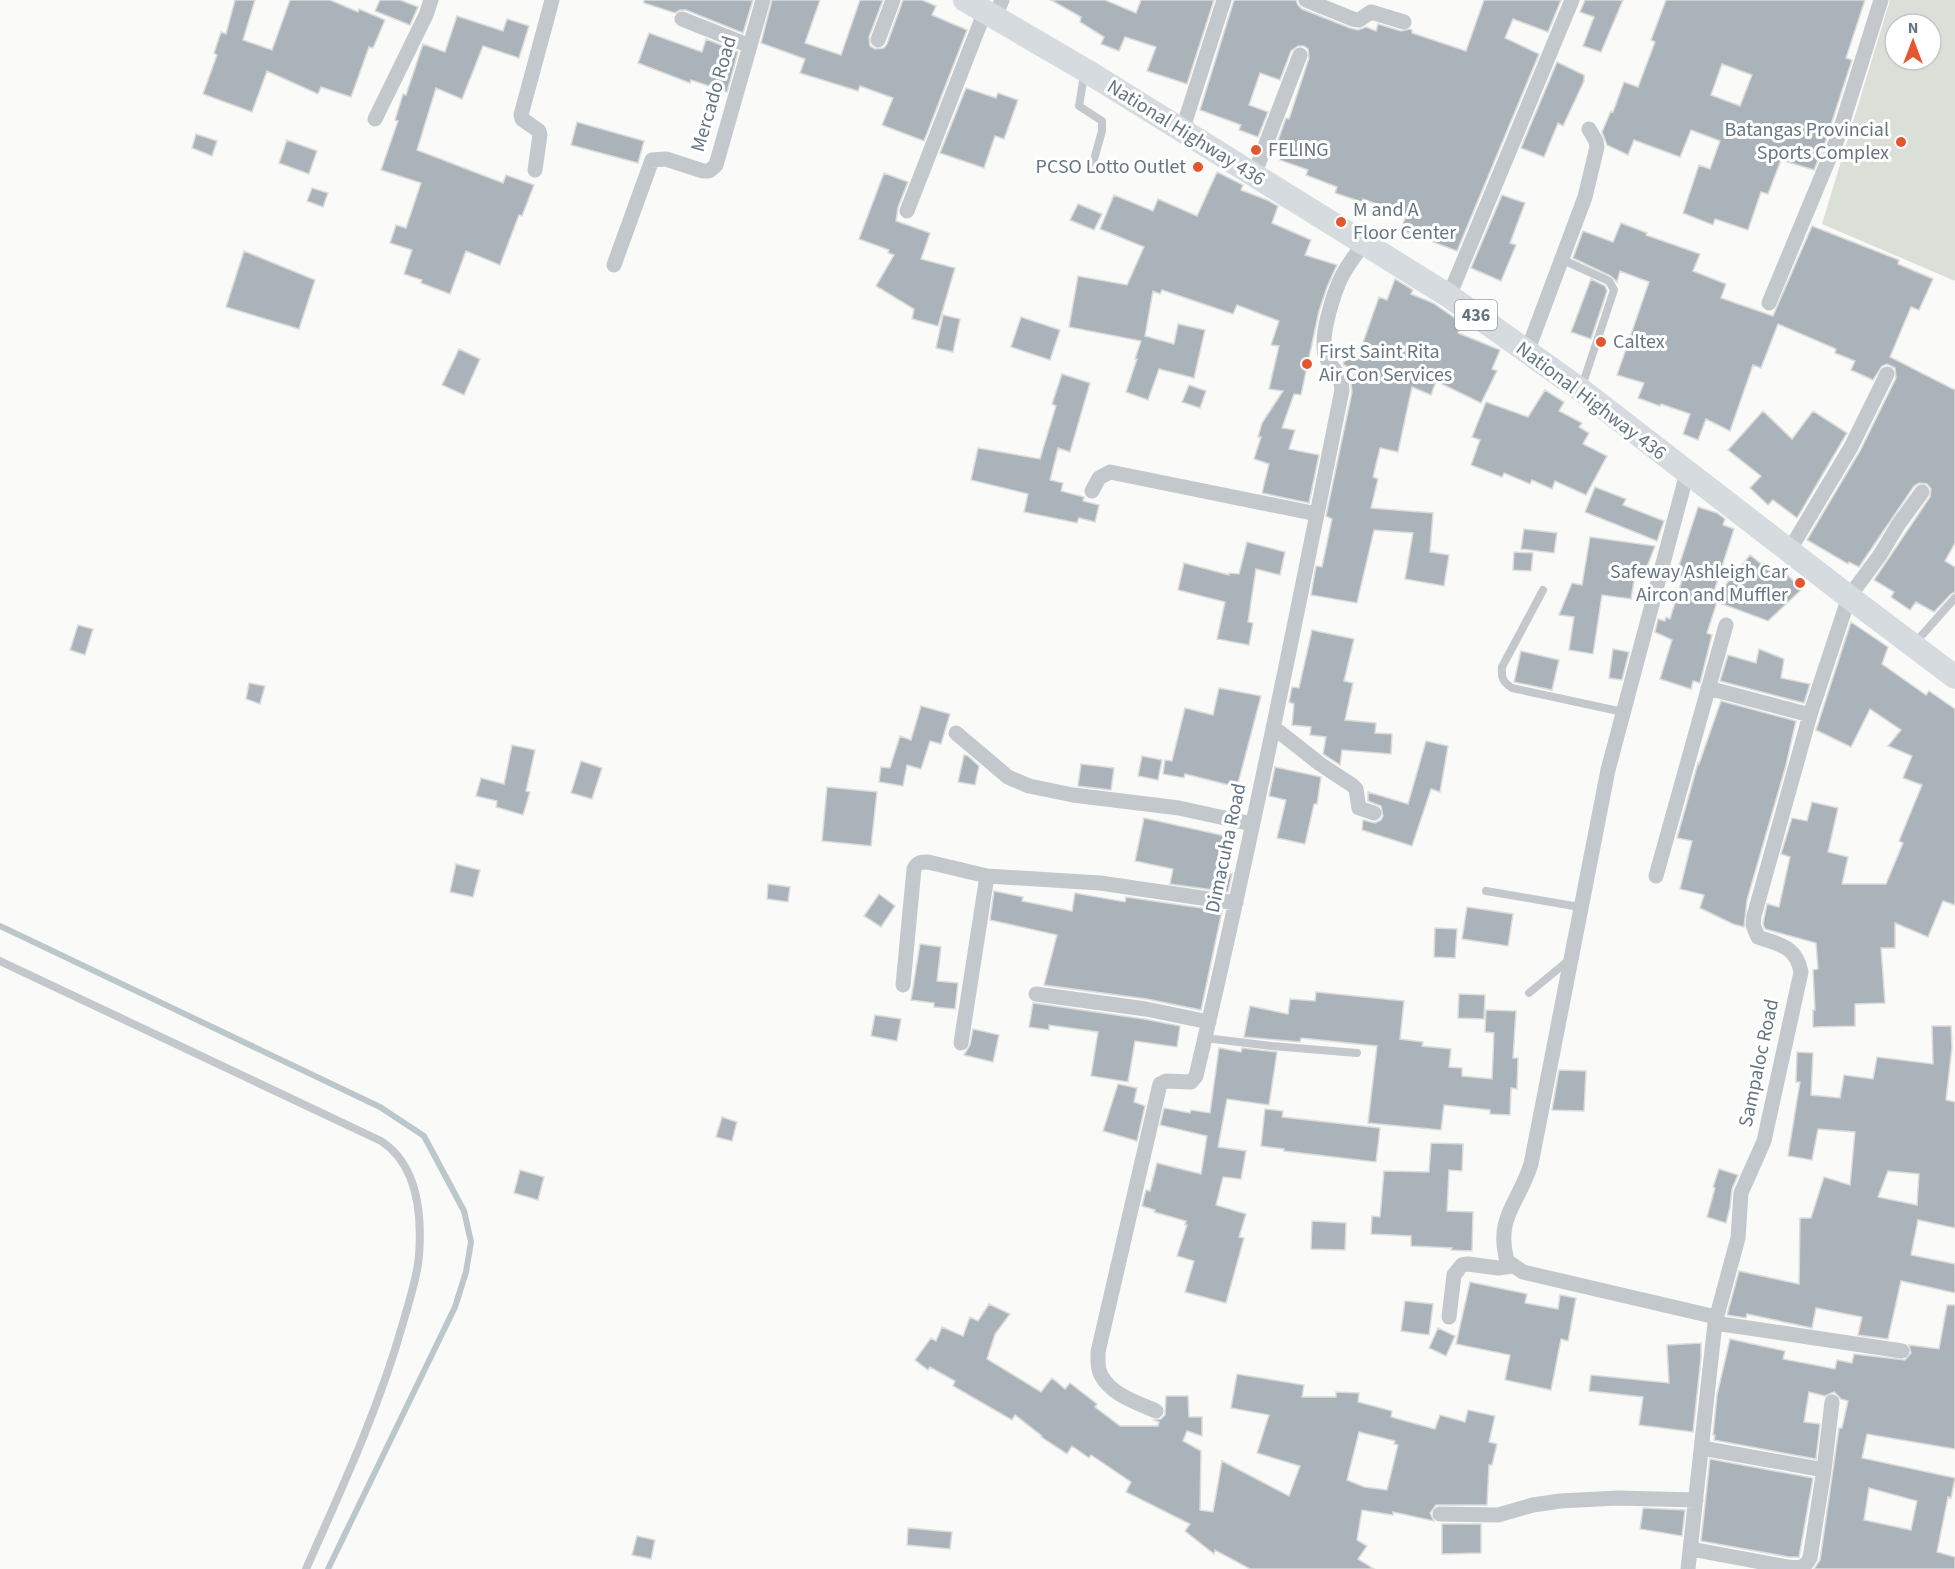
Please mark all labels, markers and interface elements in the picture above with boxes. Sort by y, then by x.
north arrow [1883,12,1943,72]
text: N [1908,17,1918,39]
street label: Mercado Road [684,33,744,155]
street label: National Highway 436 [1102,73,1271,193]
place label: Batangas Provincial Sports Complex [1725,116,1889,167]
marker: Batangas Provincial Sports Complex [1894,135,1908,149]
place label: FELING [1268,136,1329,164]
marker: FELING [1249,143,1263,157]
place label: PCSO Lotto Outlet [1036,153,1186,181]
marker: PCSO Lotto Outlet [1191,160,1205,174]
place label: M and A Floor Center [1353,196,1456,247]
marker: M and A Floor Center [1334,215,1348,229]
road number: 436 [1455,300,1497,330]
place label: Caltex [1613,328,1665,356]
street label: National Highway 436 [1510,335,1672,467]
marker: Caltex [1594,335,1608,349]
place label: First Saint Rita Air Con Services [1319,338,1452,389]
marker: First Saint Rita Air Con Services [1300,357,1314,371]
place label: Safeway Ashleigh Car Aircon and Muffler [1610,558,1788,609]
marker: Safeway Ashleigh Car Aircon and Muffler [1793,576,1807,590]
street label: Dimacuha Road [1199,781,1253,915]
street label: Sampaloc Road [1732,996,1786,1130]

